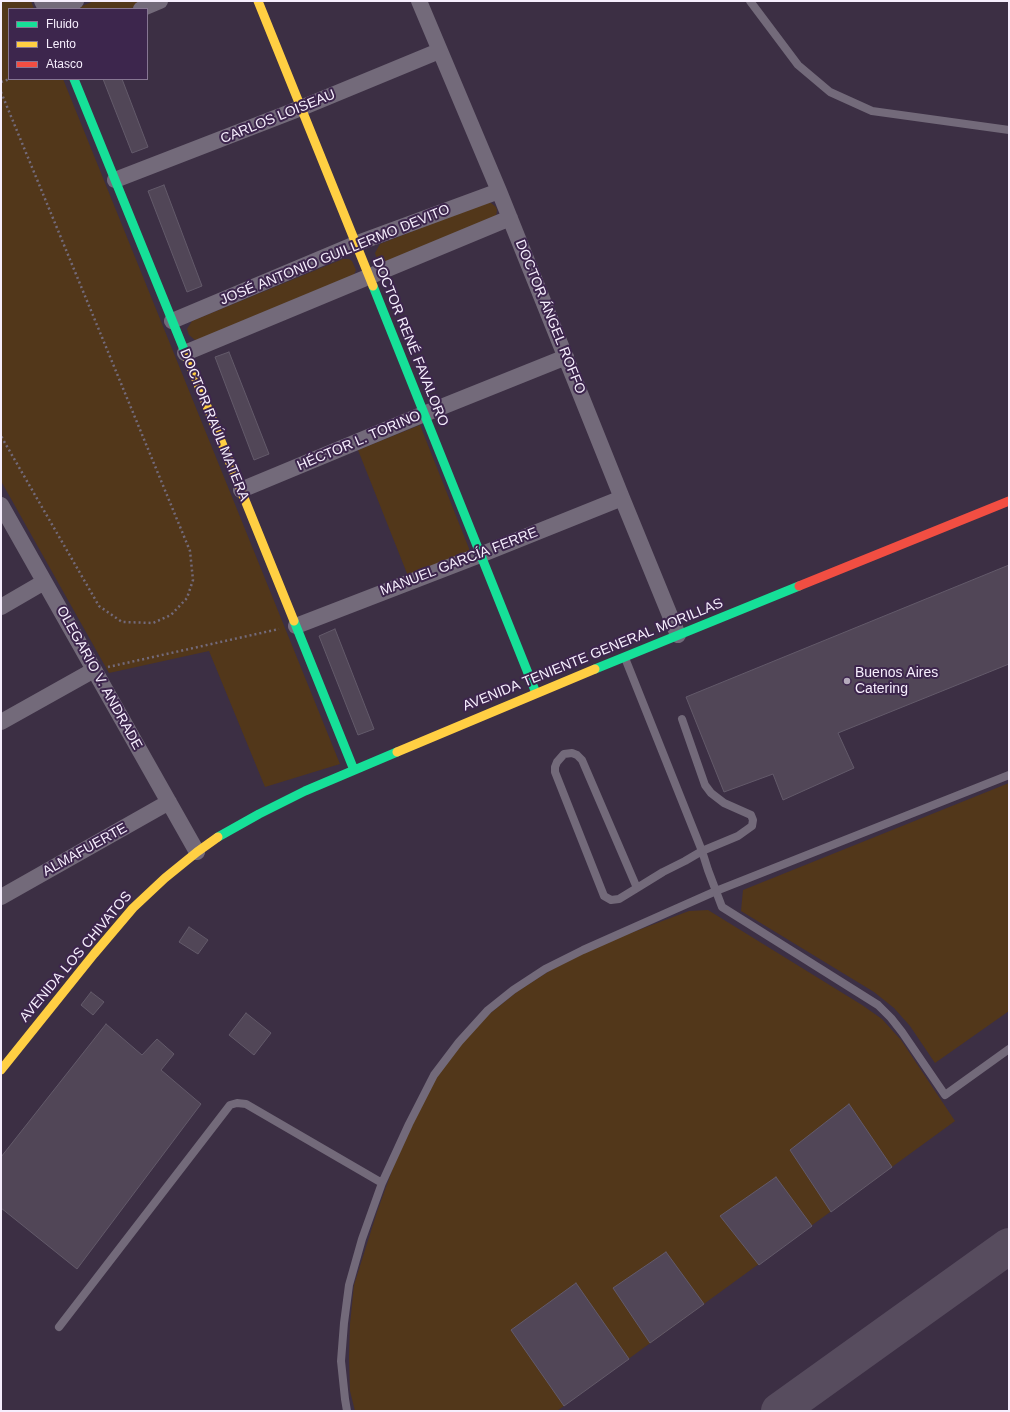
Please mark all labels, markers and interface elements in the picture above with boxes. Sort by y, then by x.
legend [8,8,148,80]
text: Fluido [46,17,79,31]
text: Lento [46,37,76,51]
text: Atasco [46,57,83,71]
street label: CARLOS LOISEAU [218,86,338,148]
street label: JOSÉ ANTONIO GUILLERMO DEVITO [218,201,452,309]
street label: DOCTOR ÁNGEL ROFFO [511,238,589,396]
street label: DOCTOR RENÉ FAVALORO [368,255,452,429]
street label: DOCTOR RAÚL MATERA [176,346,252,504]
street label: HÉCTOR L. TORINO [295,407,423,475]
street label: MANUEL GARCÍA FERRE [378,524,540,600]
street label: AVENIDA TENIENTE GENERAL MORILLAS [460,595,726,715]
street label: OLEGARIO V. ANDRADE [53,603,145,753]
place label: Buenos Aires Catering [855,665,938,698]
marker: Buenos Aires Catering [842,676,852,686]
street label: ALMAFUERTE [40,820,130,880]
street label: AVENIDA LOS CHIVATOS [16,888,136,1026]

